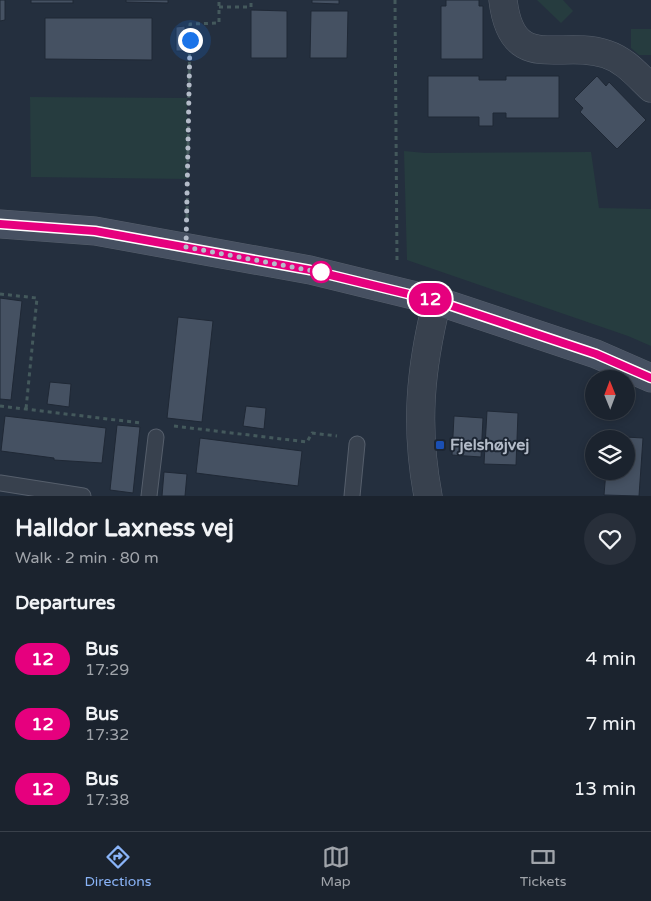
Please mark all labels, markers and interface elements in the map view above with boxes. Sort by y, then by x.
your location [178,28,203,53]
unlabelled marker [310,261,332,283]
line badge: 12 [408,283,452,315]
text: 12 [419,288,441,310]
north arrow [585,370,635,420]
map controls [585,370,635,480]
button: layers [585,430,635,480]
place label: Fjelshøjvej [450,435,529,455]
marker: Fjelshøjvej [434,439,446,451]
button: heart [584,513,636,565]
text: Halldor Laxness vej [15,514,234,543]
text: Walk · 2 min · 80 m [15,548,159,568]
text: Departures [15,592,115,614]
text: Bus [85,638,119,660]
text: 12 [31,648,54,670]
text: 4 min [585,648,636,670]
text: 17:29 [85,660,129,680]
text: Bus [85,703,119,725]
text: 12 [31,713,54,735]
text: 7 min [585,713,636,735]
text: 17:32 [85,725,129,745]
text: Bus [85,768,119,790]
text: 12 [31,778,54,800]
text: 13 min [573,778,636,800]
text: 17:38 [85,790,129,810]
tab: Directions [84,843,151,890]
tab: Map [320,843,351,890]
tab: Tickets [520,843,567,890]

